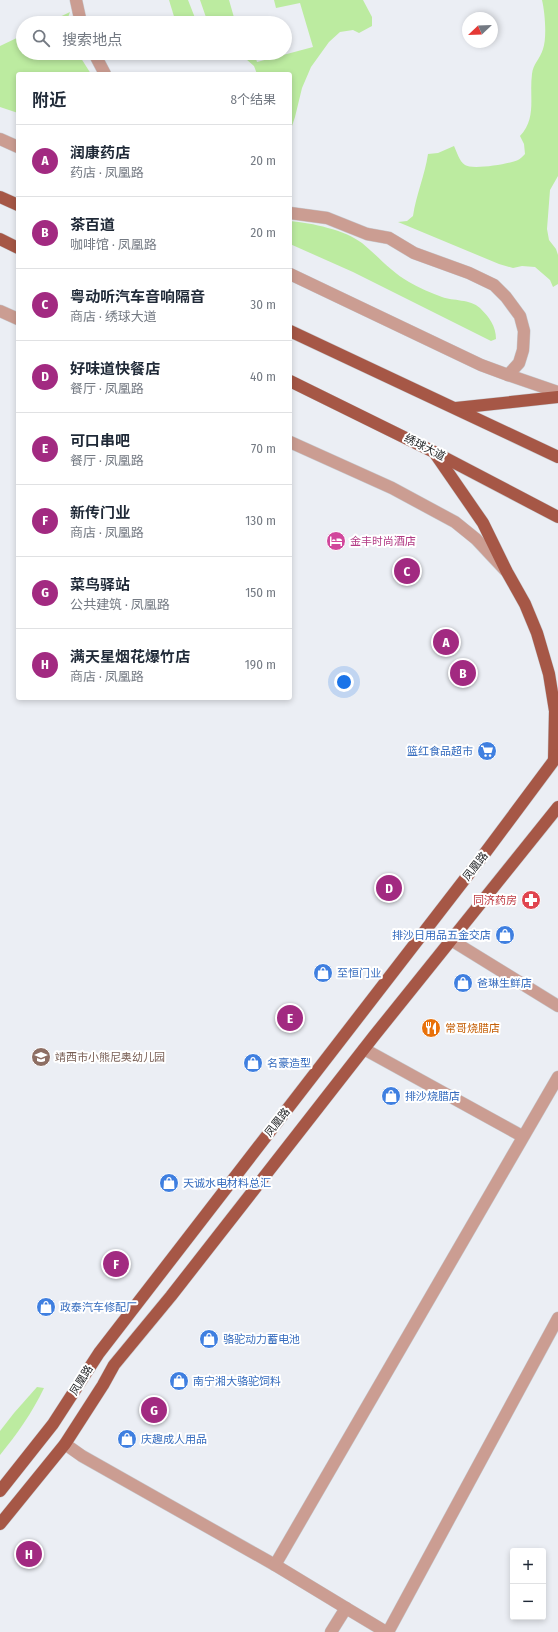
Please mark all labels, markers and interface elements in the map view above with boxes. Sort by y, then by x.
north arrow [462,12,498,48]
search box [16,16,292,60]
icon: search [30,27,52,49]
text: 搜索地点 [62,31,122,49]
text: 附近 [32,90,66,111]
text: 8个结果 [230,92,276,107]
text: 润康药店 [70,144,130,162]
text: A [41,153,49,168]
text: 20 m [250,153,276,168]
text: 药店 · 凤凰路 [70,165,144,180]
text: 茶百道 [70,216,115,234]
text: B [41,225,49,240]
text: 20 m [250,225,276,240]
text: 咖啡馆 · 凤凰路 [70,237,157,252]
text: 粤动听汽车音响隔音 [70,288,205,306]
text: C [42,297,48,312]
text: 30 m [250,297,276,312]
text: 商店 · 绣球大道 [70,309,157,324]
text: 好味道快餐店 [70,360,160,378]
text: D [41,369,49,384]
text: 40 m [250,369,276,384]
text: 餐厅 · 凤凰路 [70,381,144,396]
text: 可口串吧 [70,432,130,450]
street label: 绣球大道 [402,432,447,463]
text: E [42,441,48,456]
text: 70 m [251,441,276,456]
text: 餐厅 · 凤凰路 [70,453,144,468]
text: 新传门业 [70,504,130,522]
text: F [42,513,48,528]
text: 130 m [245,513,276,528]
text: 商店 · 凤凰路 [70,525,144,540]
hotel icon: 金丰时尚酒店 [325,530,347,552]
place label: 金丰时尚酒店 [350,535,416,548]
pin: C [394,556,420,586]
text: 菜鸟驿站 [70,576,130,594]
text: G [41,585,49,600]
text: 150 m [245,585,276,600]
text: 公共建筑 · 凤凰路 [70,597,170,612]
pin: A [433,627,459,657]
text: 满天星烟花爆竹店 [70,648,190,666]
text: H [41,657,49,672]
text: 190 m [245,657,276,672]
pin: B [450,658,476,688]
text: 商店 · 凤凰路 [70,669,144,684]
your location [334,672,354,692]
supermarket icon: 篮红食品超市 [476,740,498,762]
place label: 篮红食品超市 [407,745,473,758]
street label: 凤凰路 [460,849,491,883]
pin: D [376,873,402,903]
pharmacy icon: 同济药房 [520,889,542,911]
place label: 同济药房 [473,894,517,907]
shop icon: 排沙日用品五金交店 [494,924,516,946]
place label: 排沙日用品五金交店 [392,929,491,942]
shop icon: 至恒门业 [312,962,334,984]
place label: 至恒门业 [337,967,381,980]
shop icon: 爸琳生鲜店 [452,972,474,994]
place label: 爸琳生鲜店 [477,977,532,990]
pin: E [277,1003,303,1033]
restaurant icon: 常哥烧腊店 [420,1017,442,1039]
place label: 常哥烧腊店 [445,1022,500,1035]
school or university icon: 靖西市小熊尼奥幼儿园 [30,1046,52,1068]
place label: 靖西市小熊尼奥幼儿园 [55,1051,165,1064]
shop icon: 名豪造型 [242,1052,264,1074]
place label: 名豪造型 [267,1057,311,1070]
shop icon: 排沙烧腊店 [380,1085,402,1107]
place label: 排沙烧腊店 [405,1090,460,1103]
street label: 凤凰路 [262,1105,293,1139]
shop icon: 天诚水电材料总汇 [158,1172,180,1194]
place label: 天诚水电材料总汇 [183,1177,271,1190]
pin: F [103,1249,129,1279]
shop icon: 政泰汽车修配厂 [35,1296,57,1318]
place label: 政泰汽车修配厂 [60,1301,137,1314]
shop icon: 骆驼动力蓄电池 [198,1328,220,1350]
place label: 骆驼动力蓄电池 [223,1333,300,1346]
street label: 凤凰路 [67,1363,96,1398]
shop icon: 南宁湘大骆驼饲料 [168,1370,190,1392]
place label: 南宁湘大骆驼饲料 [193,1375,281,1388]
pin: G [141,1395,167,1425]
shop icon: 庆趣成人用品 [116,1428,138,1450]
place label: 庆趣成人用品 [141,1433,207,1446]
pin: H [16,1539,42,1569]
map controls [510,1548,546,1620]
button: + [510,1548,546,1584]
button: − [510,1584,546,1620]

